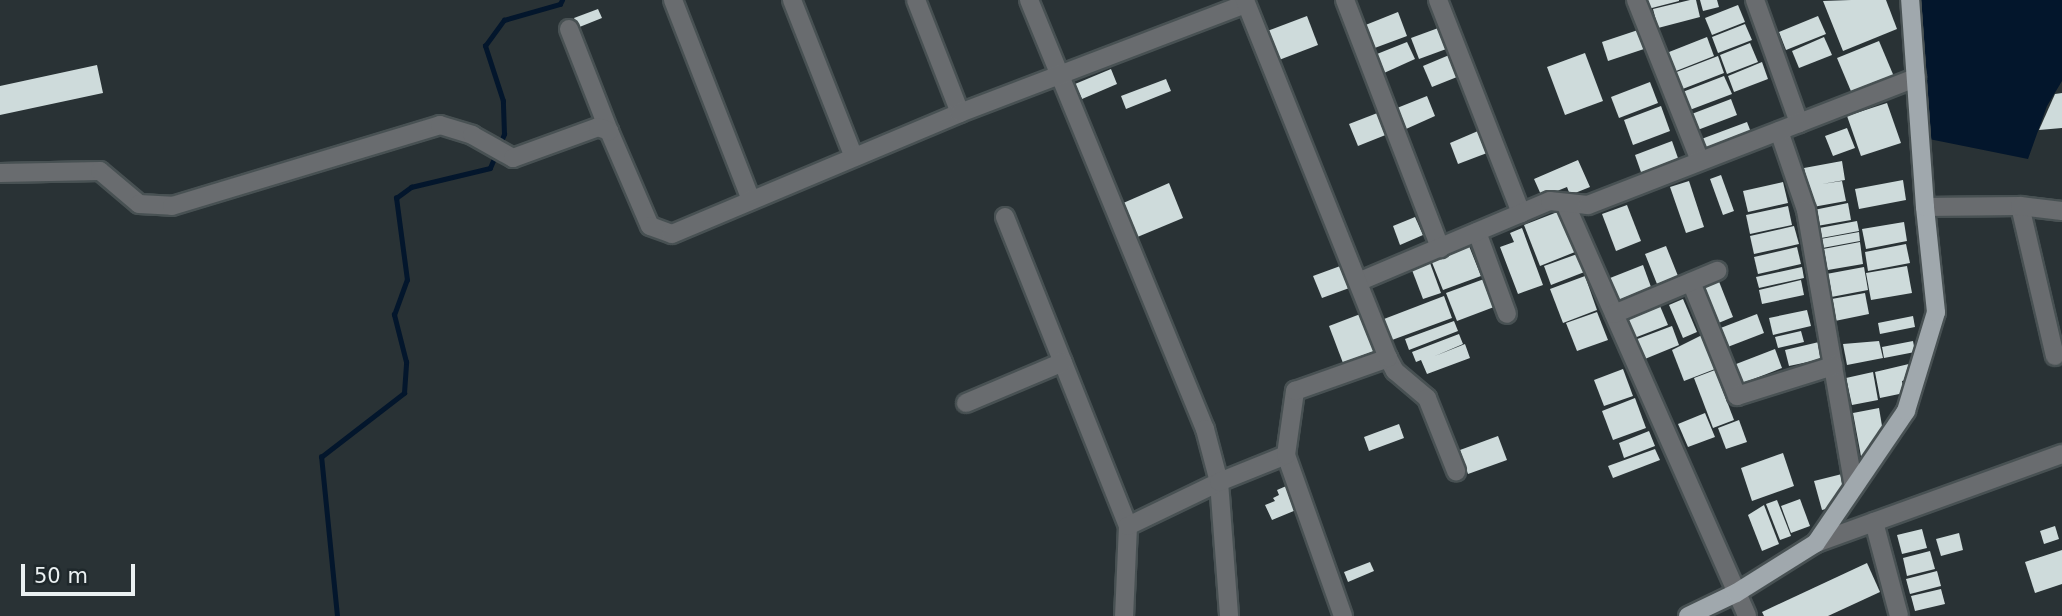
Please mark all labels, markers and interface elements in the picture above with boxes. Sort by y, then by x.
scale bar [24,550,138,594]
text: 50 m [34,564,88,588]

